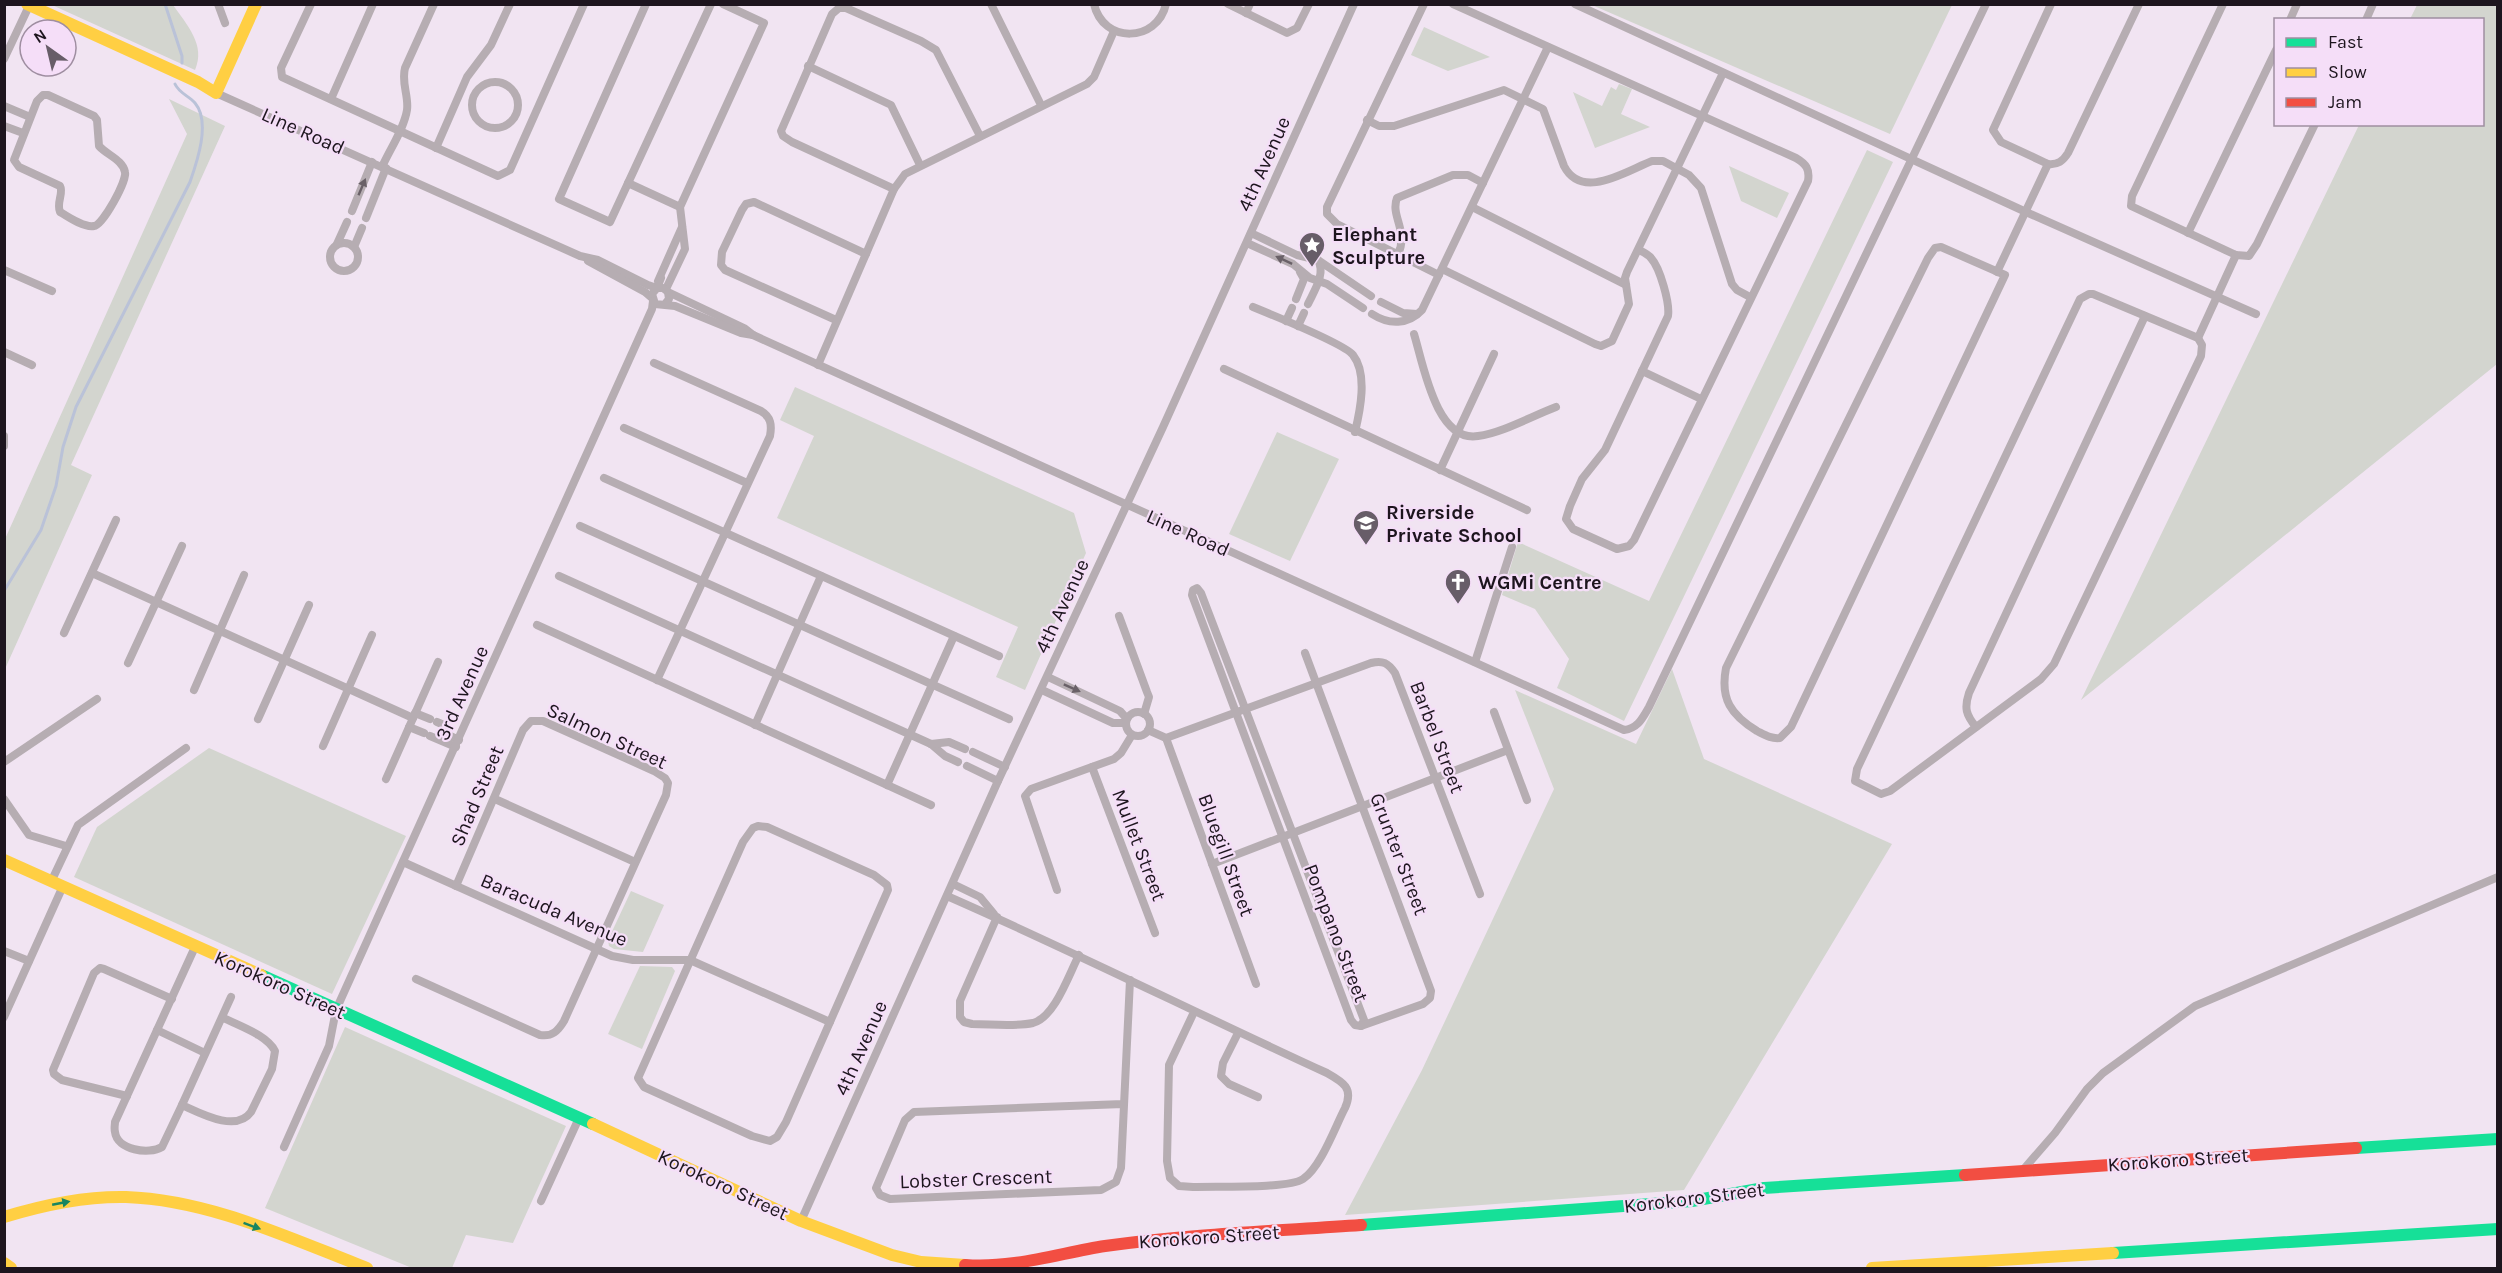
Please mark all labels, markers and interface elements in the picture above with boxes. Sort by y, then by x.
north arrow [18,18,78,78]
legend [2274,18,2484,126]
text: N [30,25,50,47]
text: Fast [2328,31,2363,53]
text: Slow [2328,61,2367,83]
text: Jam [2328,91,2362,113]
street label: Line Road [258,103,348,159]
street label: 4th Avenue [1233,113,1295,215]
one-way arrow [357,177,367,195]
place label: Elephant Sculpture [1332,223,1425,269]
place icon: Elephant Sculpture [1297,230,1327,268]
one-way arrow [1276,256,1293,265]
place label: Riverside Private School [1386,501,1522,547]
street label: Line Road [1143,505,1233,561]
school or university icon: Riverside Private School [1351,508,1381,546]
street label: 4th Avenue [1030,555,1094,657]
church icon: WGMi Centre [1443,567,1473,605]
place label: WGMi Centre [1478,571,1602,594]
street label: 3rd Avenue [431,642,493,744]
street label: Barbel Street [1405,678,1469,797]
one-way arrow [1064,683,1081,692]
street label: Salmon Street [543,698,671,774]
street label: Shad Street [446,742,509,850]
street label: Mullet Street [1107,786,1171,904]
street label: Grunter Street [1365,790,1433,919]
street label: Bluegill Street [1193,791,1259,920]
street label: Pompano Street [1299,861,1373,1006]
street label: Baracuda Avenue [477,869,631,951]
street label: Korokoro Street [211,946,350,1024]
street label: 4th Avenue [830,997,892,1099]
street label: Korokoro Street [2107,1144,2250,1176]
street label: Korokoro Street [654,1145,792,1225]
street label: Lobster Crescent [899,1165,1053,1193]
street label: Korokoro Street [1622,1178,1766,1218]
one-way arrow [52,1198,71,1207]
one-way arrow [243,1221,261,1231]
street label: Korokoro Street [1138,1221,1281,1253]

